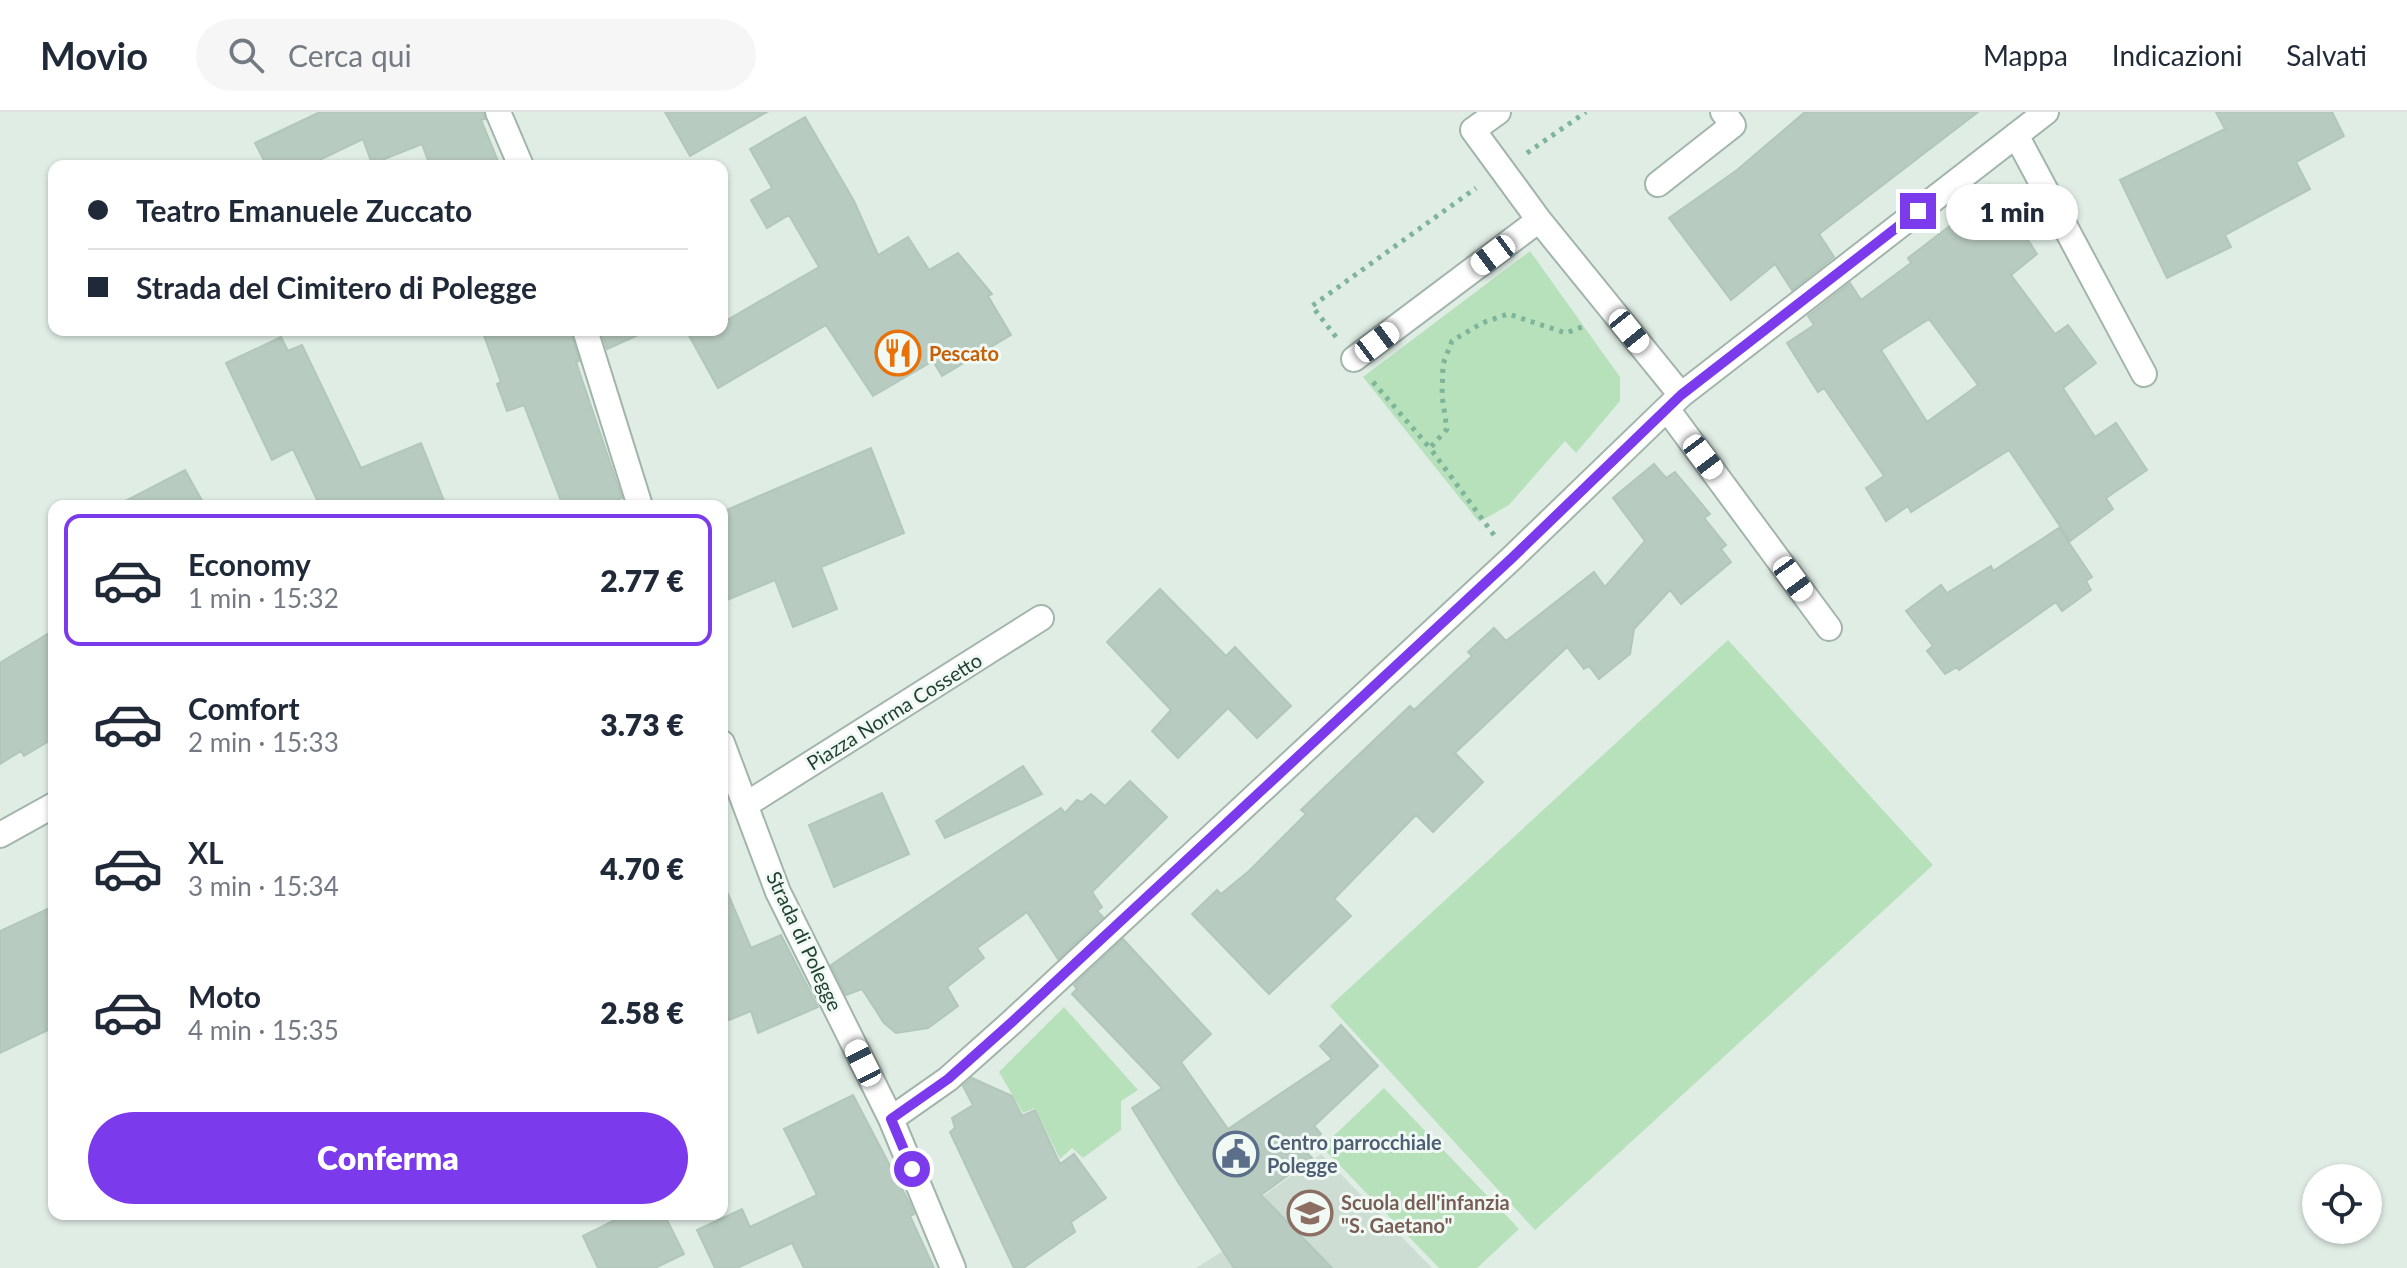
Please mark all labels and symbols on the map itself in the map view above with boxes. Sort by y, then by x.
callout: 1 min [1946,183,2078,239]
route end [1900,193,1936,229]
car [1467,231,1519,279]
car [1605,305,1653,357]
car [1351,318,1403,366]
restaurant icon: Pescato [874,329,922,377]
place label: Pescato [929,341,999,365]
car [1679,431,1727,483]
car [1769,553,1817,605]
street label: Piazza Norma Cossetto [802,647,986,775]
street label: Strada di Polegge [762,867,848,1015]
car [841,1036,885,1090]
public building icon: Centro parrocchiale Polegge [1212,1130,1260,1178]
place label: Centro parrocchiale Polegge [1267,1130,1442,1177]
route start [894,1151,930,1187]
school or university icon: Scuola dell'infanzia "S. Gaetano" [1286,1189,1334,1237]
place label: Scuola dell'infanzia "S. Gaetano" [1341,1190,1510,1237]

